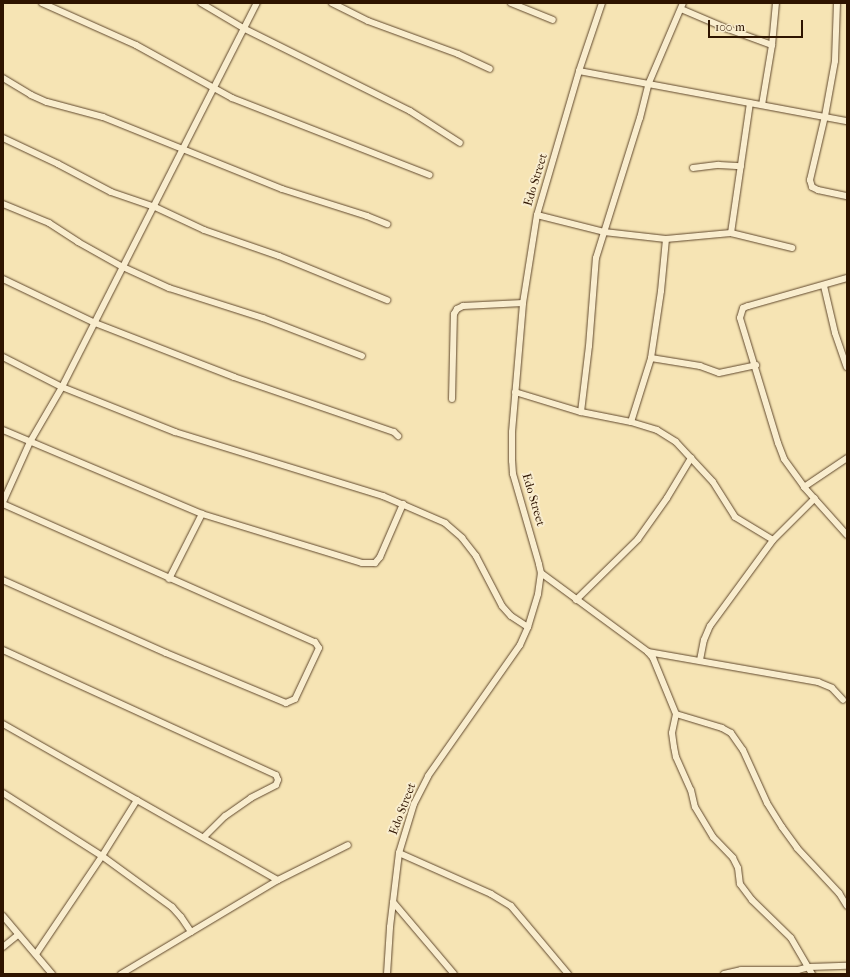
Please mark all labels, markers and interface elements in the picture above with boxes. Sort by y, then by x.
scale bar [710,12,805,38]
text: 100 m [715,20,745,34]
street label: Edo Street [521,152,551,208]
street label: Edo Street [519,472,547,528]
street label: Edo Street [387,781,419,837]

